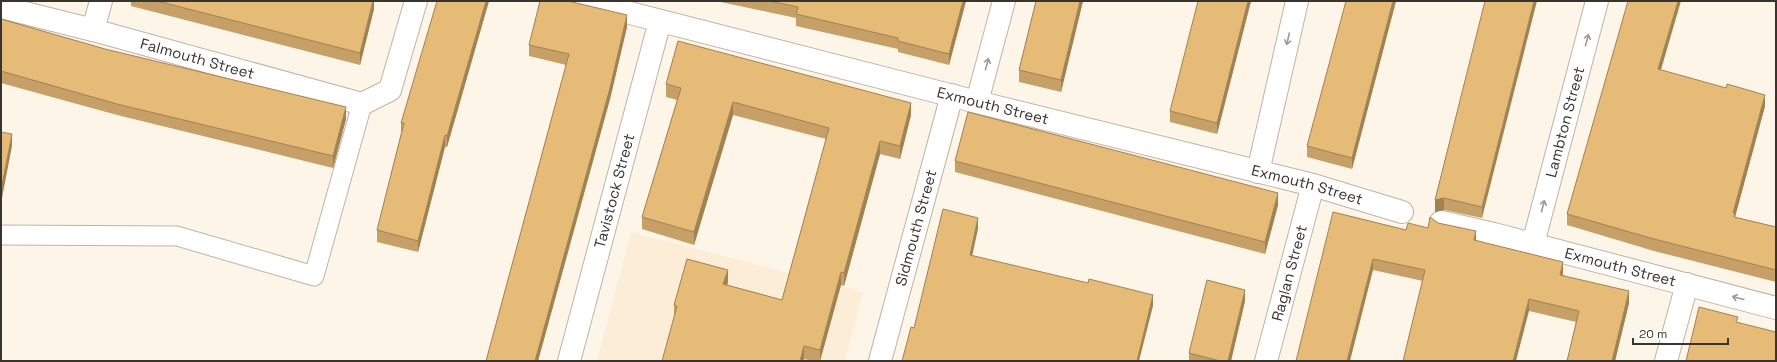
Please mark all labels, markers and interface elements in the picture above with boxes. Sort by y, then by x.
one-way arrow [1284,32,1292,45]
street label: Falmouth Street [138,33,257,83]
one-way arrow [1584,34,1591,47]
one-way arrow [984,58,991,71]
street label: Lambton Street [1541,64,1588,180]
street label: Exmouth Street [935,82,1051,128]
street label: Tavistock Street [590,131,638,250]
street label: Exmouth Street [1250,160,1365,209]
street label: Sidmouth Street [891,167,940,288]
one-way arrow [1540,200,1547,213]
street label: Raglan Street [1267,223,1311,323]
street label: Exmouth Street [1563,243,1678,290]
one-way arrow [1732,294,1745,301]
scale bar [1633,320,1728,346]
text: 20 m [1639,326,1667,342]

